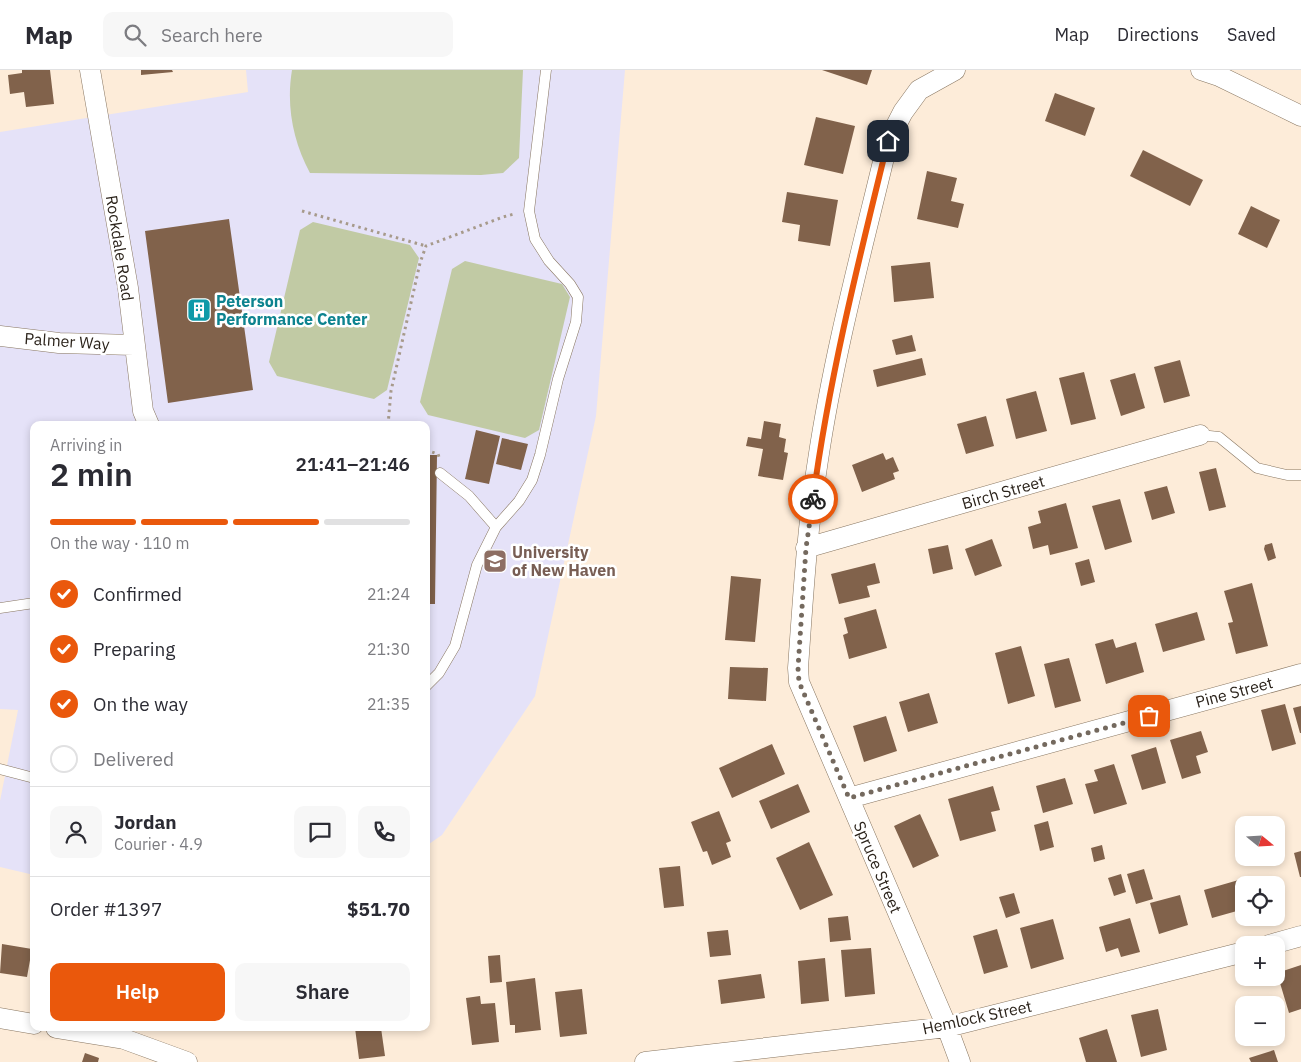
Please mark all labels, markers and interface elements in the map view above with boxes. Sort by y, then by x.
search box [103,12,453,57]
text: Map [25,19,73,51]
icon: search [121,21,149,49]
text: Search here [161,23,263,47]
text: Map [1054,23,1089,46]
text: Directions [1117,23,1199,46]
text: Saved [1227,23,1276,46]
pin [867,120,909,162]
icon: home [874,127,902,155]
street label: Rockdale Road [102,194,138,302]
place label: Peterson Performance Center [216,291,368,329]
building icon: Peterson Performance Center [186,297,212,323]
street label: Palmer Way [24,328,110,354]
text: Arriving in [50,435,122,455]
text: 21:41–21:46 [296,452,410,476]
text: 2 min [50,453,133,495]
street label: Birch Street [959,471,1047,513]
courier [788,474,838,524]
icon: bike [799,485,827,513]
text: On the way · 110 m [50,533,189,553]
place label: University of New Haven [512,542,616,580]
school or university icon: University of New Haven [482,548,508,574]
icon: check [50,580,78,608]
text: Confirmed [93,582,182,606]
text: 21:24 [367,584,410,604]
icon: check [50,635,78,663]
text: Preparing [93,637,175,661]
text: 21:30 [367,639,410,659]
street label: Pine Street [1193,672,1275,712]
icon: check [50,690,78,718]
text: On the way [93,692,188,716]
text: 21:35 [367,694,410,714]
pin [1128,695,1170,737]
icon: bag [1135,702,1163,730]
text: Delivered [93,747,174,771]
button: person [50,806,102,858]
button: chat [294,806,346,858]
button: phone [358,806,410,858]
text: Jordan [114,810,177,834]
north arrow [1235,816,1285,866]
map controls [1235,816,1285,1046]
street label: Spruce Street [850,818,906,916]
text: Courier · 4.9 [114,834,203,854]
button: locate [1235,876,1285,926]
text: Order #1397 [50,897,162,921]
text: $51.70 [347,897,410,921]
button: + [1235,936,1285,986]
button: Help [50,963,225,1021]
button: Share [235,963,410,1021]
street label: Hemlock Street [920,996,1034,1038]
button: − [1235,996,1285,1046]

